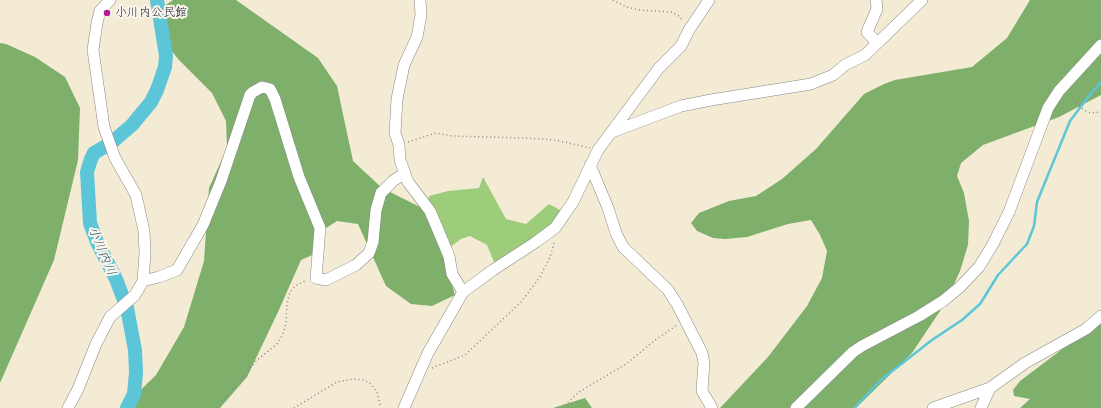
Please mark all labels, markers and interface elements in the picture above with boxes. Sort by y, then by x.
place label: 小川内公民館 [115,6,187,20]
marker: 小川内公民館 [102,8,112,18]
water label: 小川内川 [85,224,119,278]

